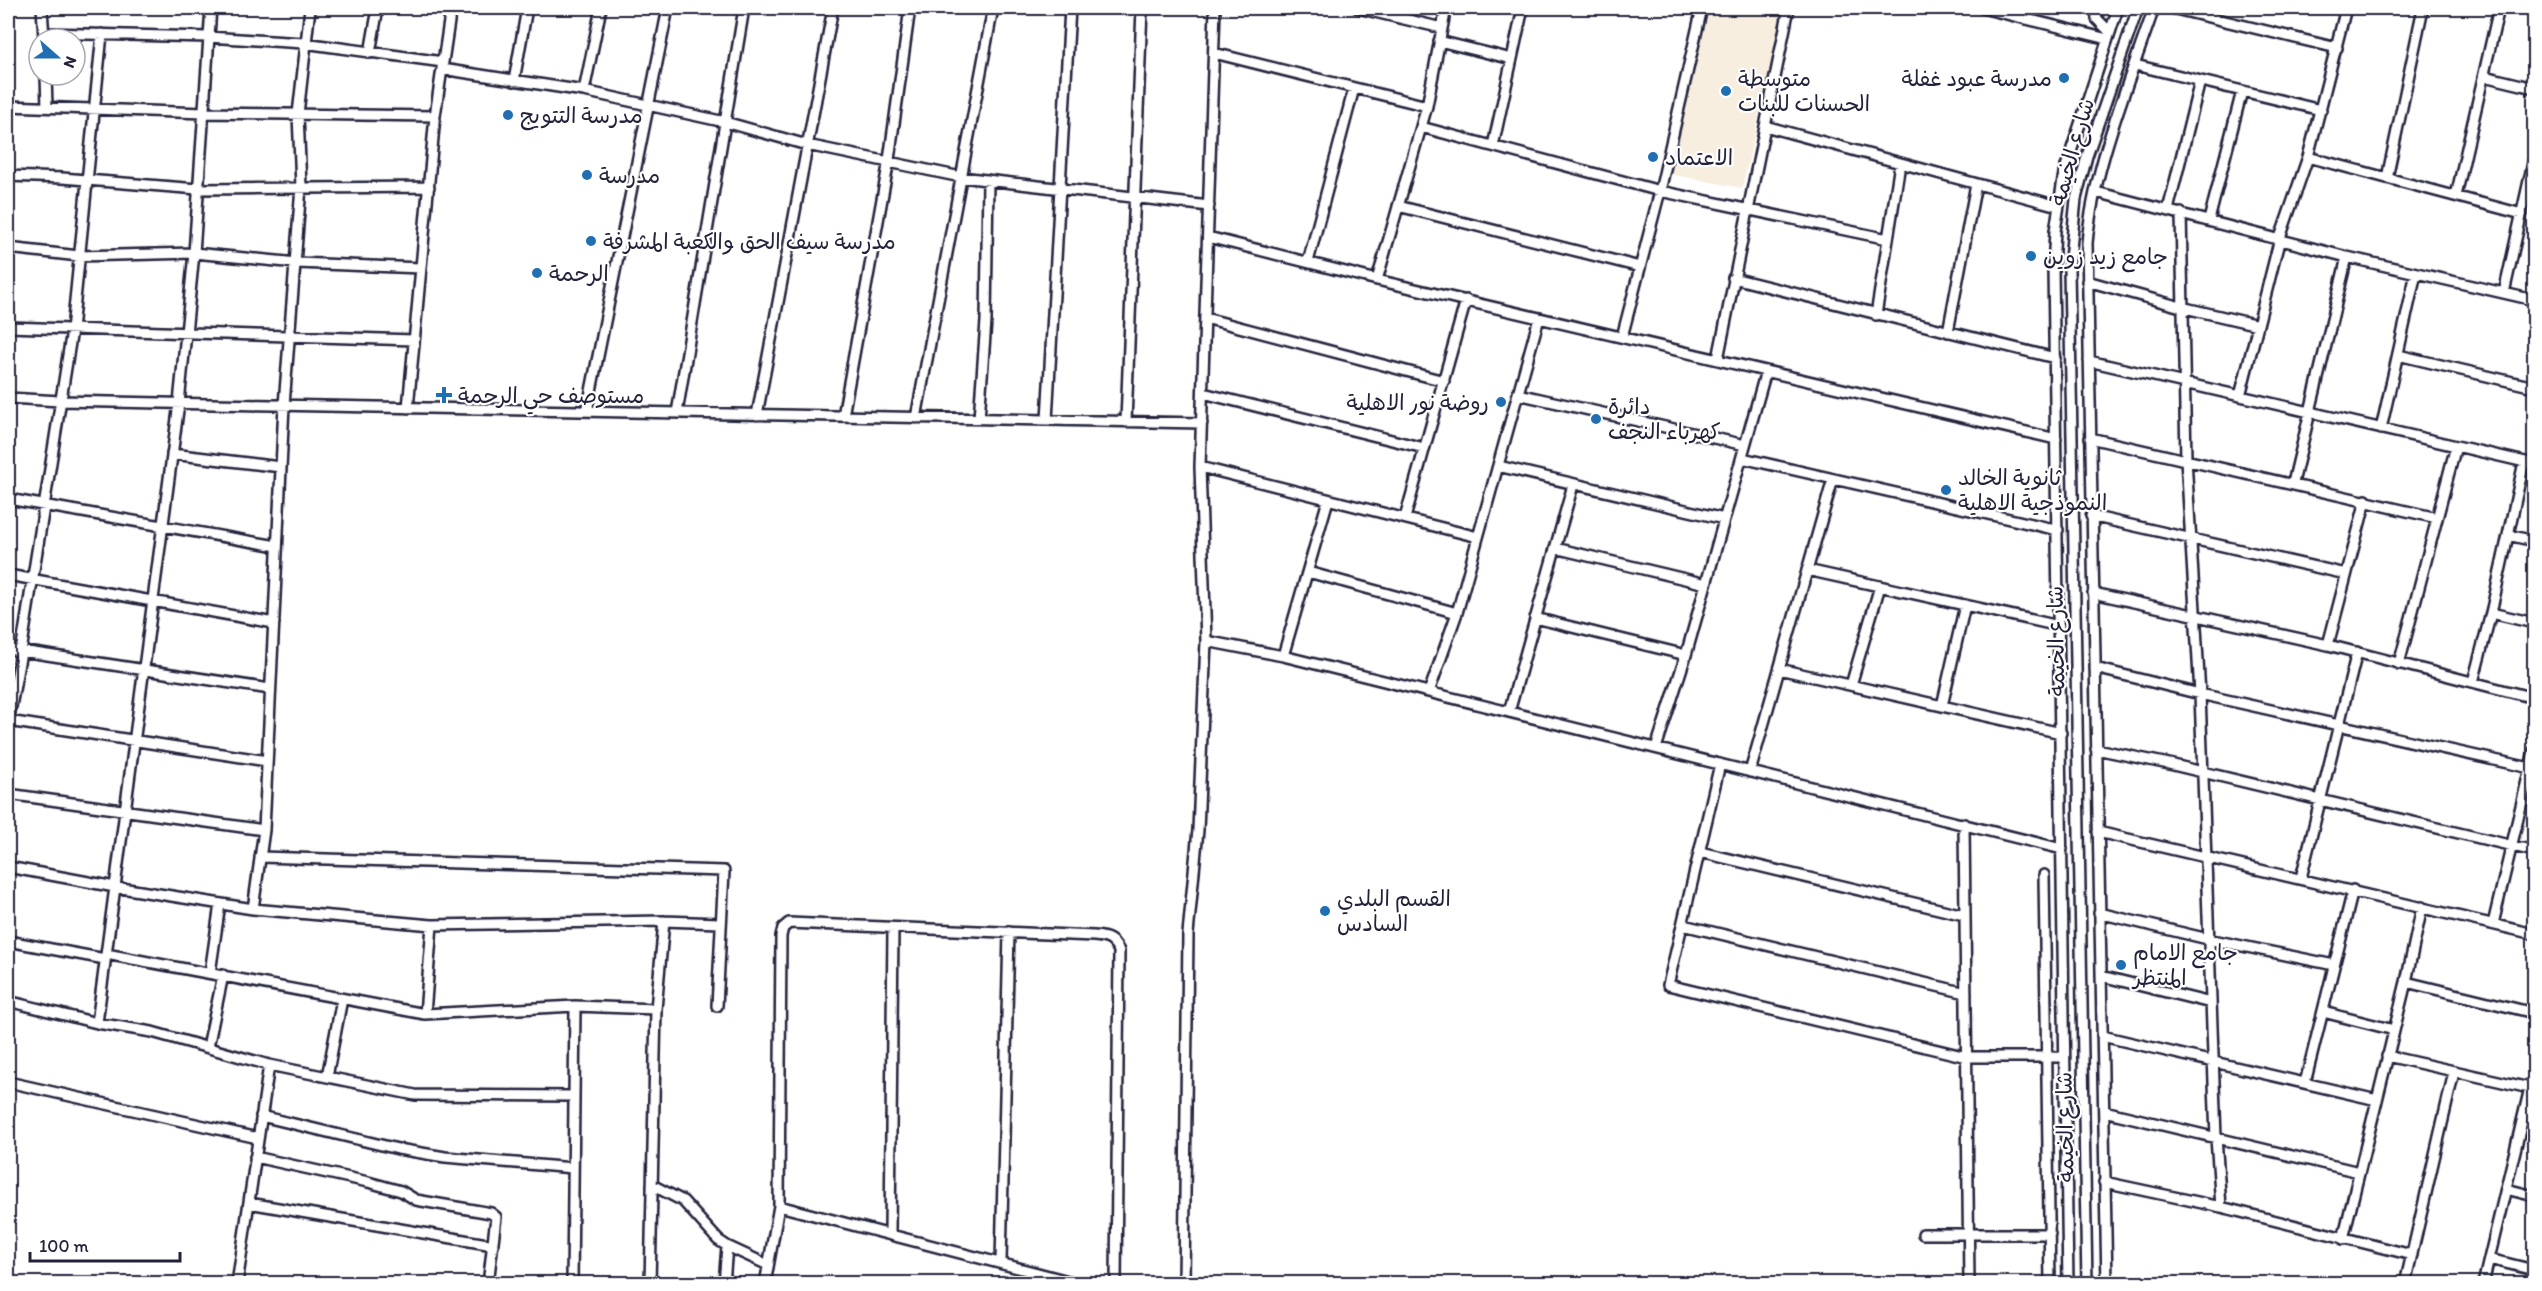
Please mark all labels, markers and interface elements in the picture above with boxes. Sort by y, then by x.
north arrow [27,27,87,87]
text: N [60,54,81,71]
place label: متوسطة الحسنات للبنات [1738,65,1870,117]
place label: مدرسة عبود غفلة [1902,65,2052,92]
marker: مدرسة عبود غفلة [2057,71,2071,85]
marker: متوسطة الحسنات للبنات [1719,84,1733,98]
street label: شارع الخيمة [2044,95,2102,209]
place label: مدرسة التتويج [520,102,643,131]
marker: مدرسة التتويج [501,108,515,122]
place label: الاعتماد [1665,144,1733,171]
marker: الاعتماد [1646,150,1660,164]
place label: مدرسة [599,162,660,189]
marker: مدرسة [580,168,594,182]
place label: مدرسة سيف الحق والكعبة المشرفة [603,228,896,255]
marker: مدرسة سيف الحق والكعبة المشرفة [584,234,598,248]
place label: جامع زيد زوين [2043,243,2168,273]
marker: جامع زيد زوين [2024,249,2038,263]
place label: الرحمة [549,260,609,287]
marker: الرحمة [530,266,544,280]
place label: مستوصف حي الرحمة [458,382,644,415]
marker: مستوصف حي الرحمة [435,386,453,404]
place label: روضة نور الاهلية [1347,389,1489,416]
place label: دائرة كهرباء النجف [1608,393,1721,445]
marker: روضة نور الاهلية [1494,395,1508,409]
marker: دائرة كهرباء النجف [1589,412,1603,426]
place label: ثانوية الخالد النموذجية الاهلية [1958,464,2107,516]
marker: ثانوية الخالد النموذجية الاهلية [1939,483,1953,497]
street label: شارع الخيمة [2042,585,2072,697]
place label: القسم البلدي السادس [1337,885,1451,937]
marker: القسم البلدي السادس [1318,904,1332,918]
place label: جامع الامام المنتظر [2131,939,2238,991]
marker: جامع الامام المنتظر [2114,958,2128,972]
street label: شارع الخيمة [2051,1071,2081,1183]
scale bar [30,1225,180,1263]
text: 100 m [39,1235,89,1257]

